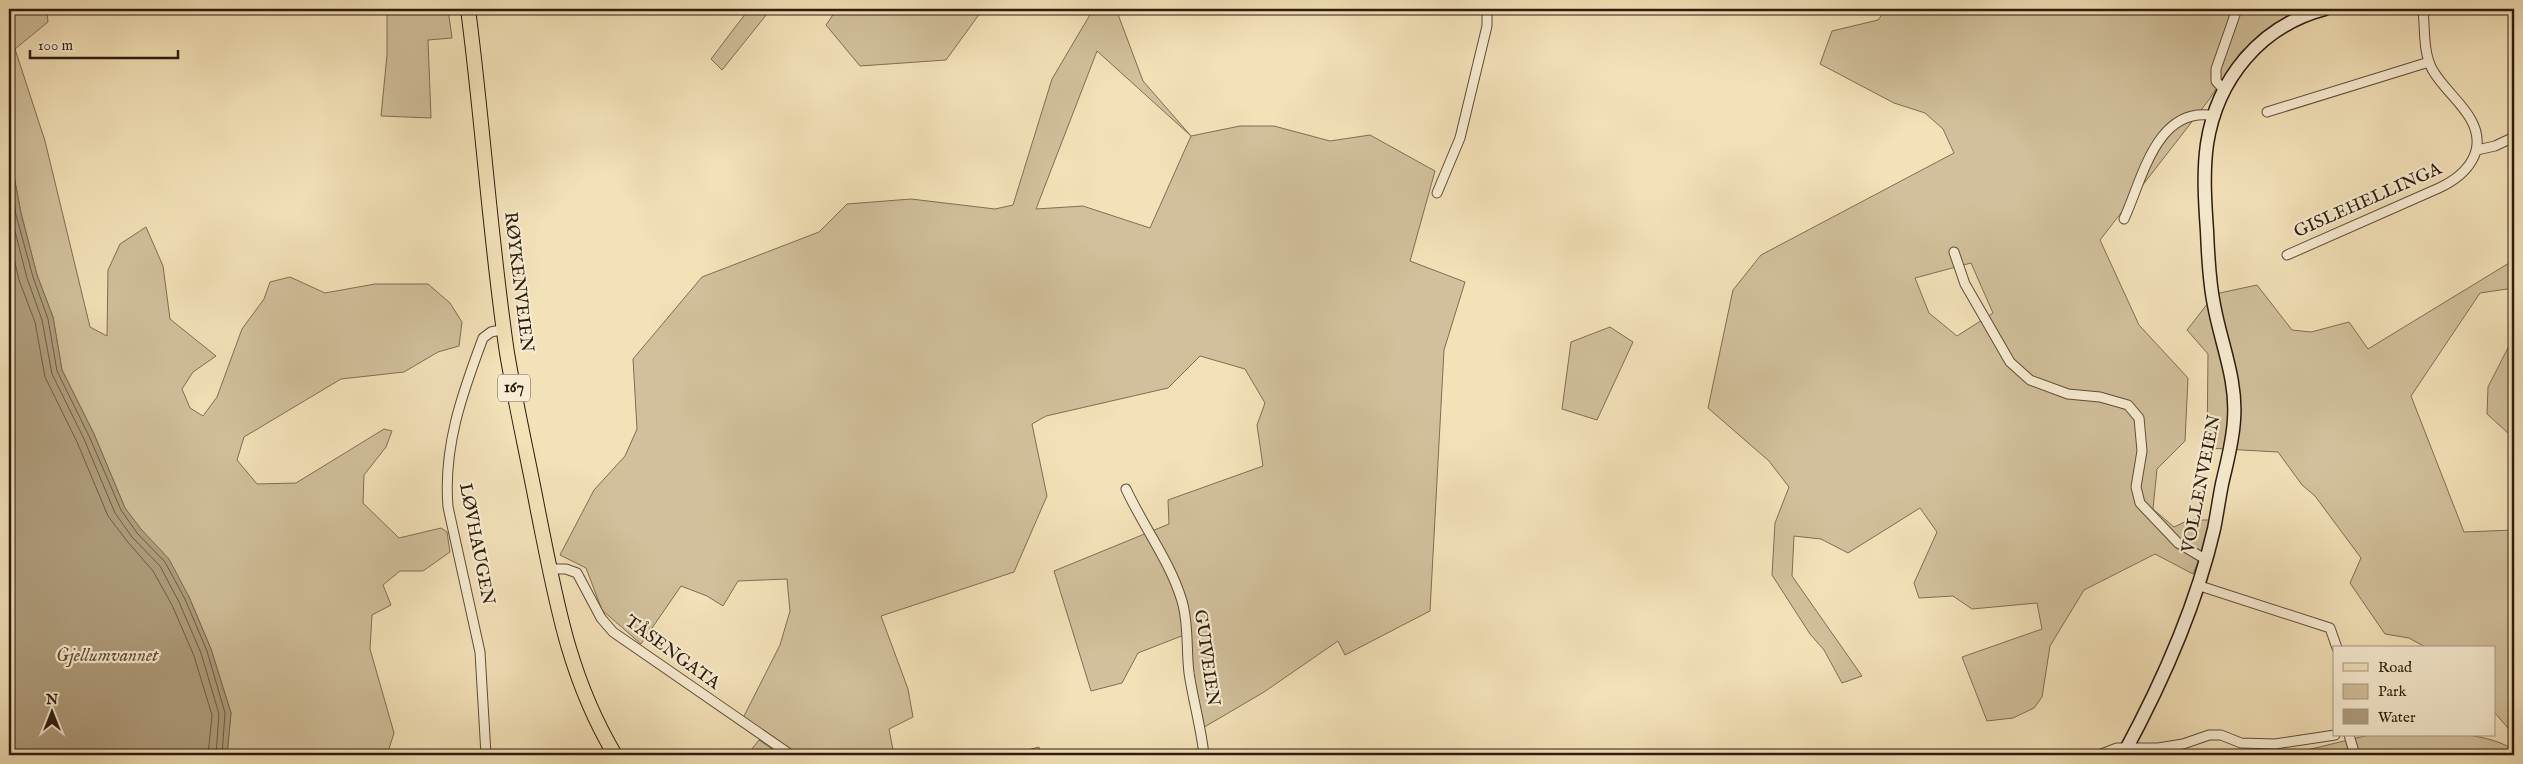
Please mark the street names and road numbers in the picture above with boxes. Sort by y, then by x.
street label: GISLEHELLINGA [2290,158,2446,244]
street label: RØYKENVEIEN [498,210,538,354]
road number: 167 [498,374,530,402]
street label: VOLLENVEIEN [2177,413,2227,556]
street label: LØVHAUGEN [453,481,499,607]
street label: GUIVEIEN [1188,608,1224,708]
street label: TÅSENGATA [620,609,726,696]

